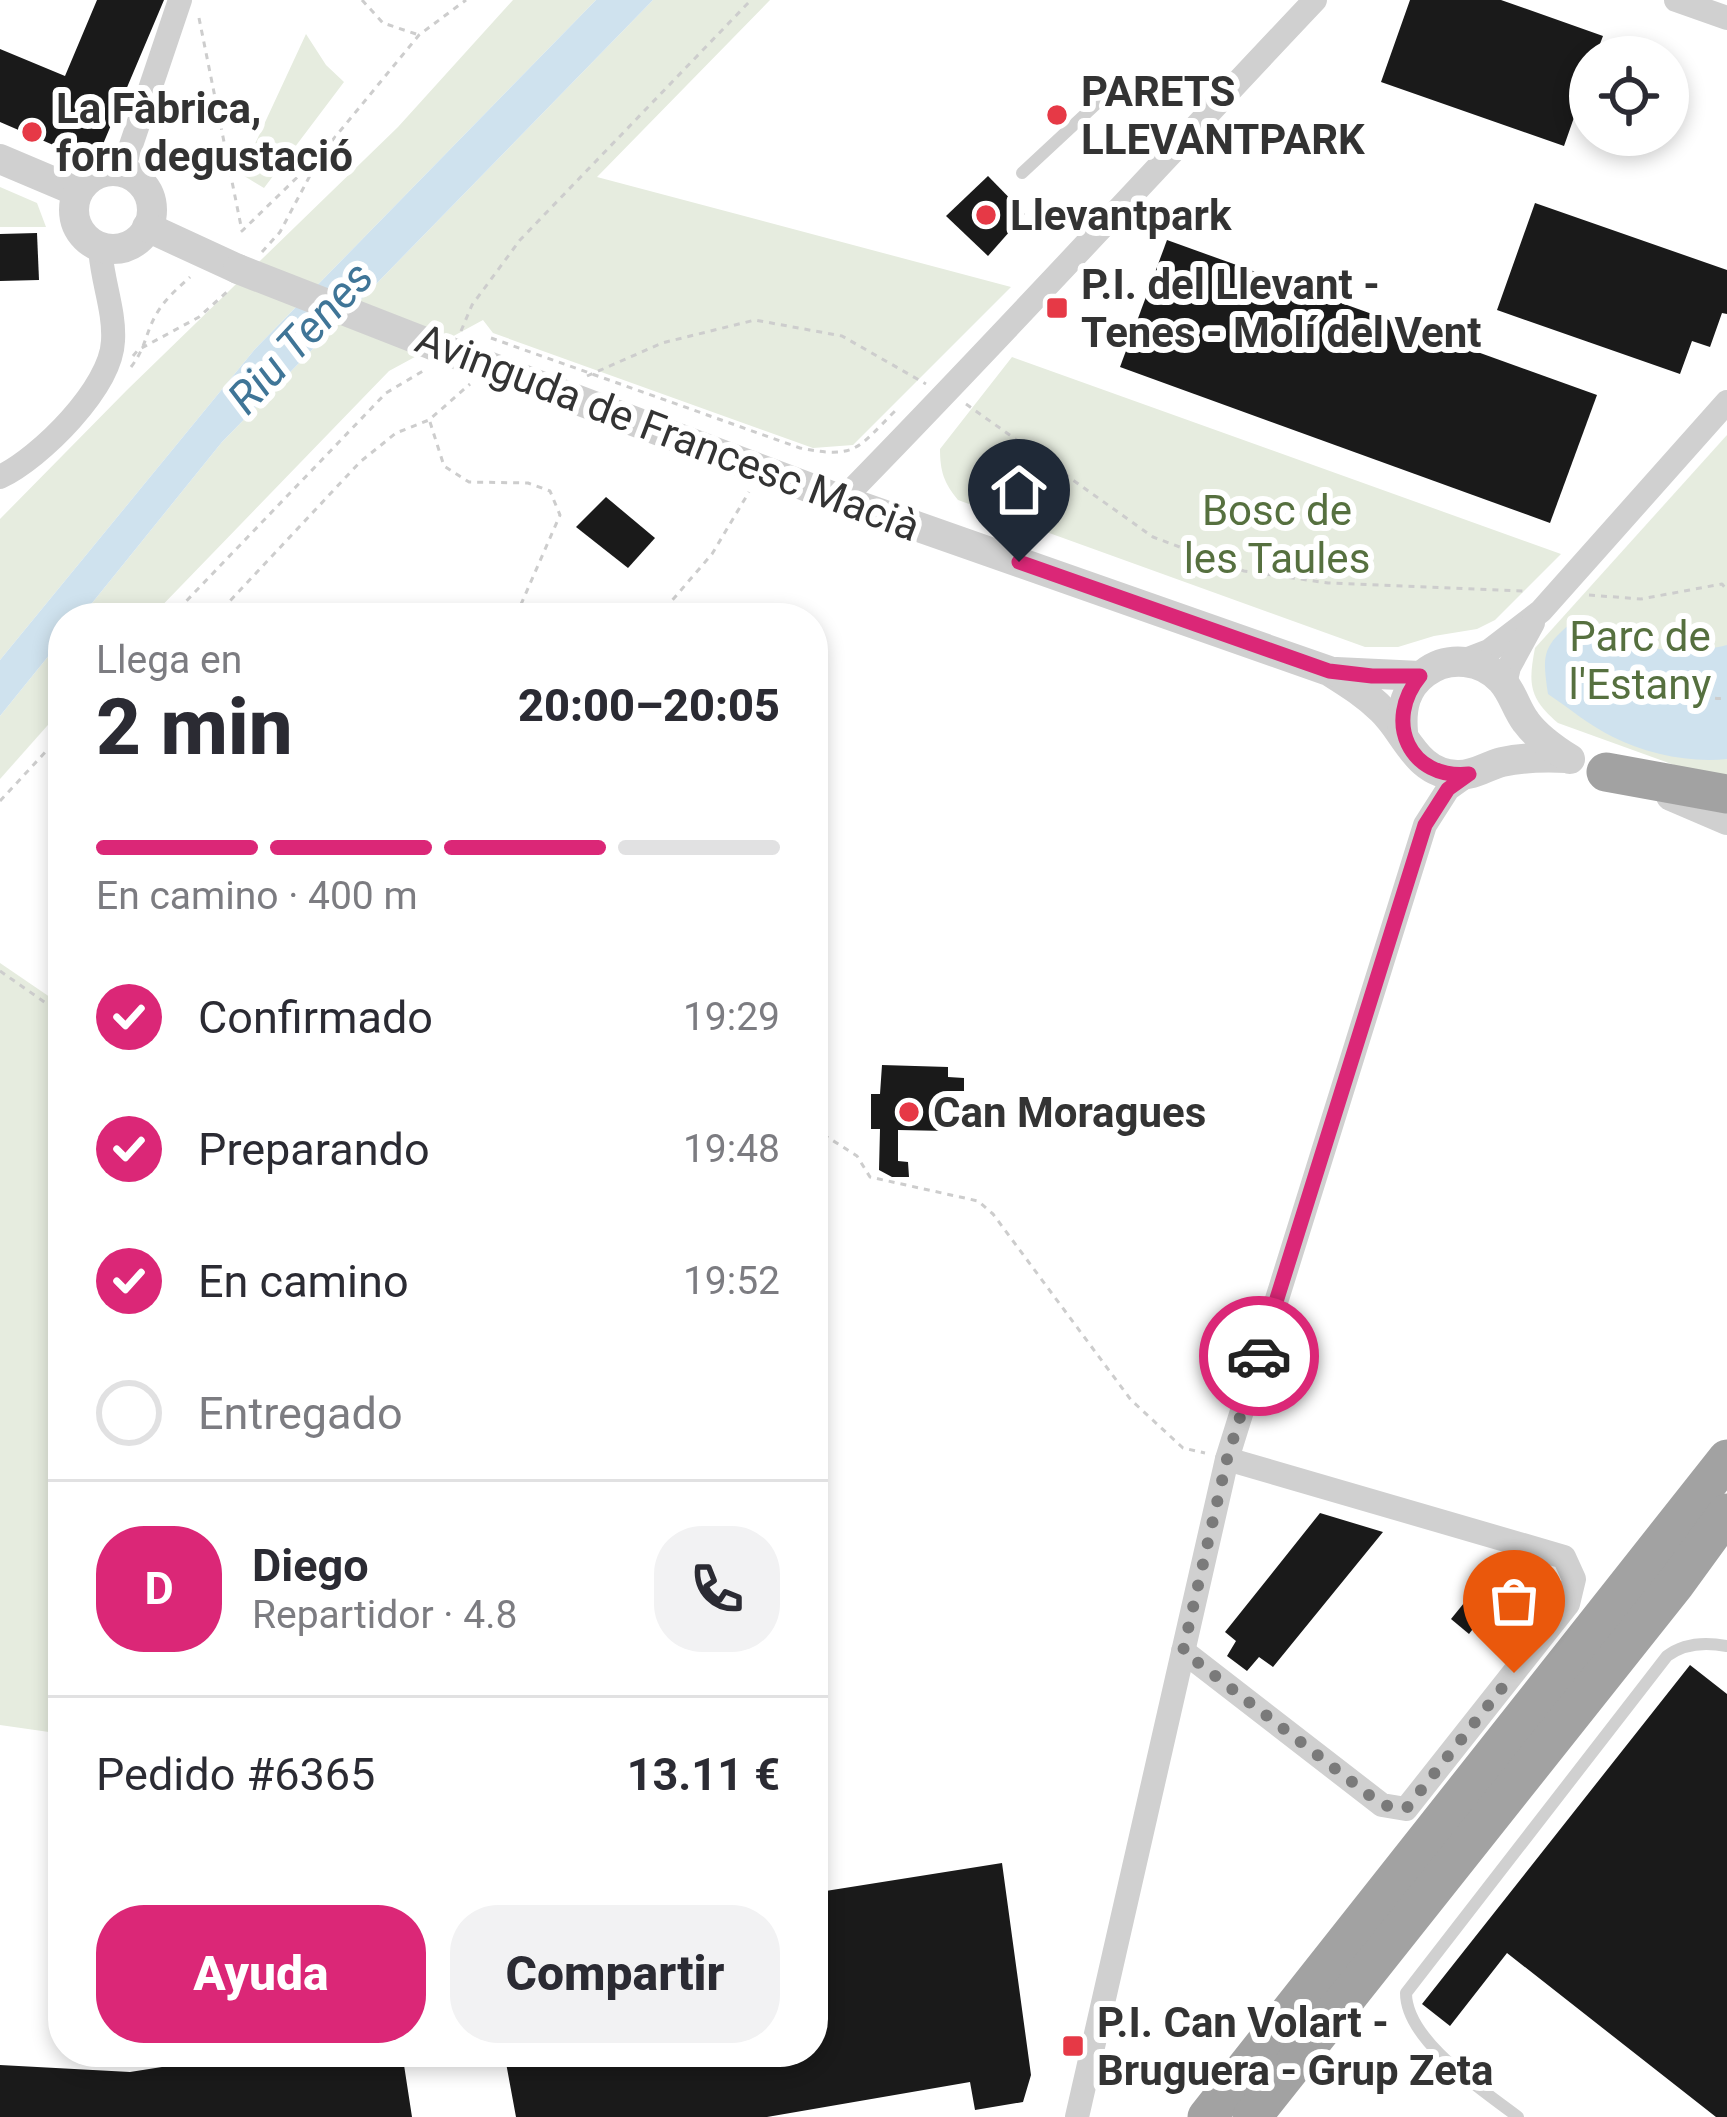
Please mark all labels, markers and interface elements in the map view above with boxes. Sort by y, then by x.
map controls [1569,36,1689,156]
button: locate [1569,36,1689,156]
place label: PARETS LLEVANTPARK [1081,67,1365,164]
place label: La Fàbrica, forn degustació [56,84,353,181]
marker: PARETS LLEVANTPARK [1044,102,1070,128]
marker: La Fàbrica, forn degustació [19,119,45,145]
place label: Llevantpark [1010,191,1232,240]
marker: Llevantpark [973,202,999,228]
water label: Riu Tenes [217,250,384,424]
place label: P.I. del Llevant - Tenes - Molí del Vent [1081,260,1481,357]
marker: P.I. del Llevant - Tenes - Molí del Vent [1044,295,1070,321]
street label: Avinguda de Francesc Macià [409,314,926,551]
pin [968,439,1070,562]
icon: home [986,457,1052,523]
park label: Bosc de les Taules [1184,486,1370,583]
park label: Parc de l'Estany [1569,612,1712,709]
text: Llega en [96,637,242,683]
text: 20:00–20:05 [518,679,780,732]
text: 2 min [96,682,293,773]
text: En camino · 400 m [96,873,418,919]
icon: check [96,984,162,1050]
text: Confirmado [198,991,433,1044]
text: 19:29 [683,994,780,1040]
place label: Can Moragues [933,1088,1206,1137]
marker: Can Moragues [896,1099,922,1125]
icon: check [96,1116,162,1182]
text: Preparando [198,1123,430,1176]
text: 19:48 [683,1126,780,1172]
icon: check [96,1248,162,1314]
text: En camino [198,1255,409,1308]
text: 19:52 [683,1258,780,1304]
courier [1199,1296,1319,1416]
icon: car [1226,1323,1292,1389]
text: Entregado [198,1387,403,1440]
button: phone [654,1526,780,1652]
text: Diego [252,1539,369,1592]
pin [1463,1550,1565,1673]
text: D [144,1562,174,1615]
icon: bag [1481,1568,1547,1634]
text: Repartidor · 4.8 [252,1592,517,1638]
text: Pedido #6365 [96,1748,375,1801]
text: 13.11 € [627,1748,780,1801]
button: Ayuda [96,1905,426,2043]
button: Compartir [450,1905,780,2043]
place label: P.I. Can Volart - Bruguera - Grup Zeta [1097,1998,1494,2095]
marker: P.I. Can Volart - Bruguera - Grup Zeta [1060,2033,1086,2059]

